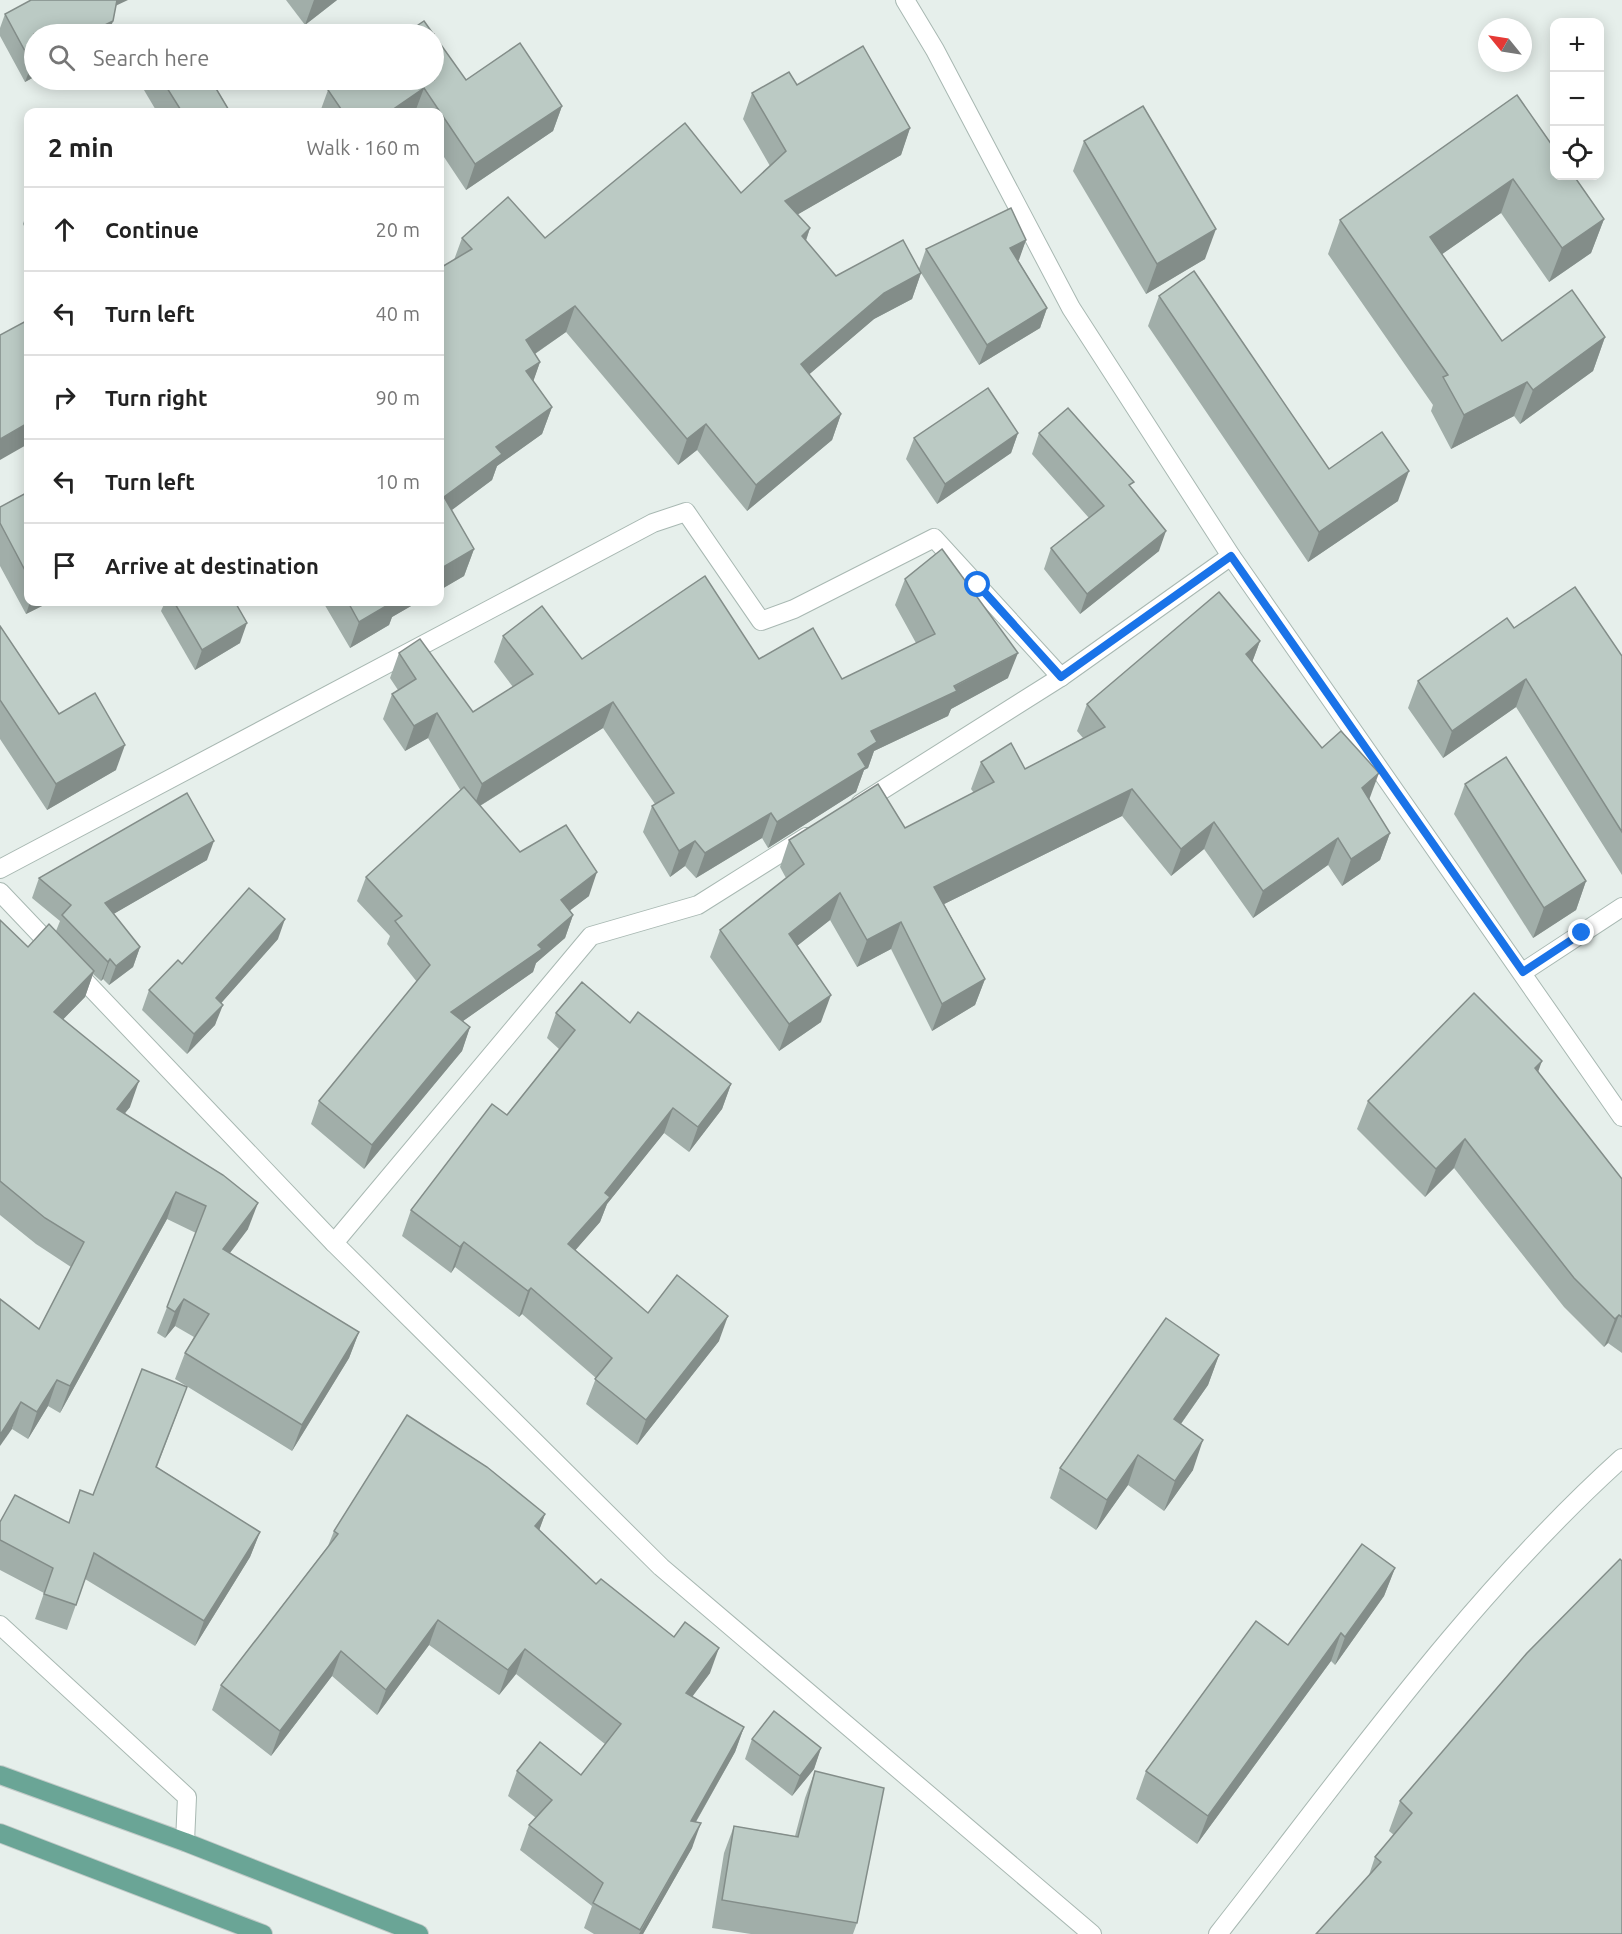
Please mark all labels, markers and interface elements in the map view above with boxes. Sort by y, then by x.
north arrow [1478,18,1532,72]
map controls [1550,18,1604,180]
button: + [1550,18,1604,72]
search box [24,24,444,90]
icon: search [45,41,78,74]
text: Search here [93,45,209,70]
button: − [1550,72,1604,126]
button: locate [1550,126,1604,180]
text: 2 min [48,133,114,162]
text: Walk · 160 m [307,136,420,159]
icon: ahead [48,213,81,246]
text: Continue [105,217,199,242]
text: 20 m [376,218,420,241]
icon: left [48,297,81,330]
text: Turn left [105,301,195,326]
text: 40 m [376,302,420,325]
icon: right [48,381,81,414]
text: Turn right [105,385,207,410]
text: 90 m [376,386,420,409]
icon: left [48,465,81,498]
text: Turn left [105,469,195,494]
text: 10 m [376,470,420,493]
icon: arrive [48,549,81,582]
text: Arrive at destination [105,553,319,578]
route start [964,571,990,597]
route end [1568,919,1594,945]

